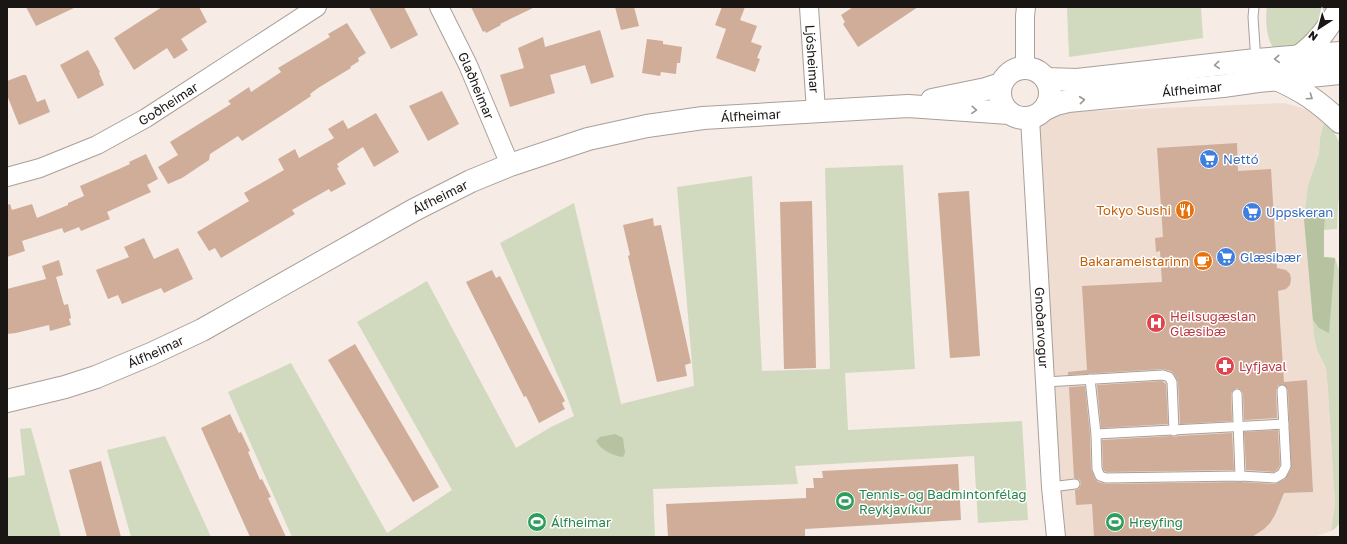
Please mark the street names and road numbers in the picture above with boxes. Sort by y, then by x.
street label: Ljósheimar [802,24,823,94]
street label: Glaðheimar [455,49,498,121]
street label: Goðheimar [136,78,201,129]
street label: Álfheimar [1161,78,1223,100]
street label: Álfheimar [720,105,781,125]
street label: Álfheimar [410,176,470,218]
street label: Gnoðarvogur [1032,287,1052,369]
street label: Álfheimar [125,332,186,371]

